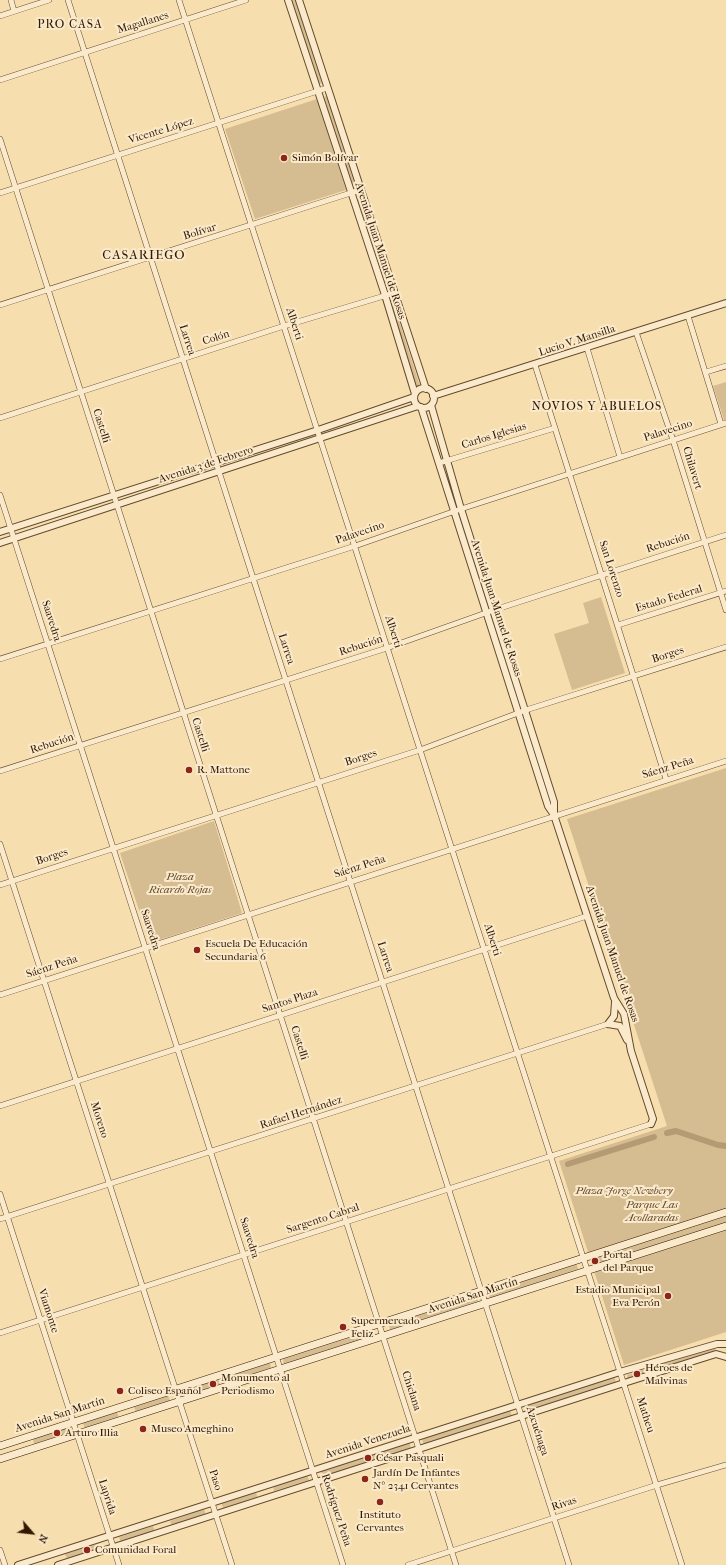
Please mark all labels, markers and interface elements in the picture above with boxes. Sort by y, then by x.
street label: Magallanes [116,9,170,37]
district label: PRO CASA [37,18,103,32]
street label: Vicente López [127,115,195,147]
place label: Simón Bolívar [292,151,358,165]
marker: Simón Bolívar [279,153,289,163]
street label: Avenida Juan Manuel de Rosas [352,181,408,321]
street label: Bolívar [182,221,218,243]
district label: CASARIEGO [102,248,186,264]
street label: Alberti [283,306,305,342]
street label: Lucio V. Mansilla [537,322,617,360]
street label: Larrea [176,323,198,357]
street label: Colón [201,327,231,349]
district label: NOVIOS Y ABUELOS [532,400,662,414]
street label: Castelli [89,407,113,445]
street label: Palavecino [642,417,694,445]
street label: Carlos Iglesias [460,420,528,452]
street label: Avenida 3 de Febrero [157,444,255,486]
street label: Chilavert [679,445,705,491]
street label: Palavecino [334,519,386,547]
street label: Rebución [645,530,691,556]
street label: Avenida Juan Manuel de Rosas [468,538,524,678]
street label: San Lorenzo [596,539,626,599]
street label: Estado Federal [634,583,704,615]
street label: Saavedra [38,599,64,643]
street label: Alberti [382,614,404,650]
street label: Larrea [275,632,297,666]
street label: Rebución [338,633,384,659]
street label: Borges [650,644,686,666]
street label: Castelli [188,716,212,754]
street label: Rebución [29,731,75,757]
street label: Borges [343,747,379,769]
street label: Sáenz Peña [641,754,695,782]
place label: R. Mattone [197,763,250,777]
marker: R. Mattone [184,765,194,775]
street label: Borges [34,846,70,868]
street label: Sáenz Peña [333,853,387,881]
park label: Plaza Ricardo Rojas [149,870,211,896]
street label: Avenida Juan Manuel de Rosas [582,884,642,1024]
street label: Saavedra [137,908,163,952]
street label: Alberti [481,922,503,958]
place label: Escuela De Educación Secundaria 6 [205,937,308,963]
street label: Larrea [374,940,396,974]
marker: Escuela De Educación Secundaria 6 [192,945,202,955]
street label: Sáenz Peña [25,953,79,981]
street label: Santos Plaza [261,986,319,1016]
street label: Castelli [287,1024,311,1062]
street label: Rafael Hernández [258,1094,344,1132]
street label: Moreno [87,1100,111,1140]
park label: Plaza Jorge Newbery [576,1184,672,1198]
park label: Parque Las Acollaradas [626,1198,678,1224]
street label: Sargento Cabral [285,1201,361,1237]
street label: Saavedra [236,1216,262,1260]
place label: Portal del Parque [603,1248,653,1274]
marker: Portal del Parque [590,1256,600,1266]
street label: Avenida San Martín [426,1275,520,1317]
place label: Estadio Municipal Eva Perón [575,1283,660,1309]
street label: Viamonte [35,1287,61,1335]
marker: Estadio Municipal Eva Perón [663,1291,673,1301]
place label: Supermercado Feliz [351,1314,420,1340]
marker: Supermercado Feliz [338,1322,348,1332]
place label: Héroes de Malvinas [645,1361,692,1387]
street label: Chiclana [398,1369,424,1413]
marker: Héroes de Malvinas [632,1369,642,1379]
place label: Monumento al Periodismo [221,1371,290,1397]
marker: Monumento al Periodismo [208,1379,218,1389]
place label: Coliseo Español [128,1384,201,1398]
marker: Coliseo Español [115,1386,125,1396]
street label: Avenida San Martín [13,1394,107,1436]
street label: Matheu [633,1395,657,1435]
street label: Azcuénaga [523,1405,551,1457]
place label: Museo Ameghino [151,1422,233,1436]
street label: Avenida Venezuela [324,1422,412,1462]
marker: Museo Ameghino [138,1424,148,1434]
place label: Arturo Illia [65,1426,118,1440]
marker: Arturo Illia [52,1428,62,1438]
place label: César Pasquali [376,1451,444,1465]
marker: César Pasquali [363,1453,373,1463]
place label: Jardín De Infantes Nº 2341 Cervantes [373,1466,460,1492]
street label: Paso [205,1468,225,1492]
street label: Rodríguez Peña [318,1472,354,1548]
marker: Jardín De Infantes Nº 2341 Cervantes [360,1474,370,1484]
street label: Laprida [95,1478,119,1516]
street label: Rivas [550,1494,578,1514]
marker: Instituto Cervantes [375,1497,385,1507]
place label: Instituto Cervantes [356,1508,404,1534]
north arrow [12,1513,52,1553]
text: N [35,1532,51,1546]
place label: Comunidad Foral [95,1543,176,1557]
marker: Comunidad Foral [82,1545,92,1555]

